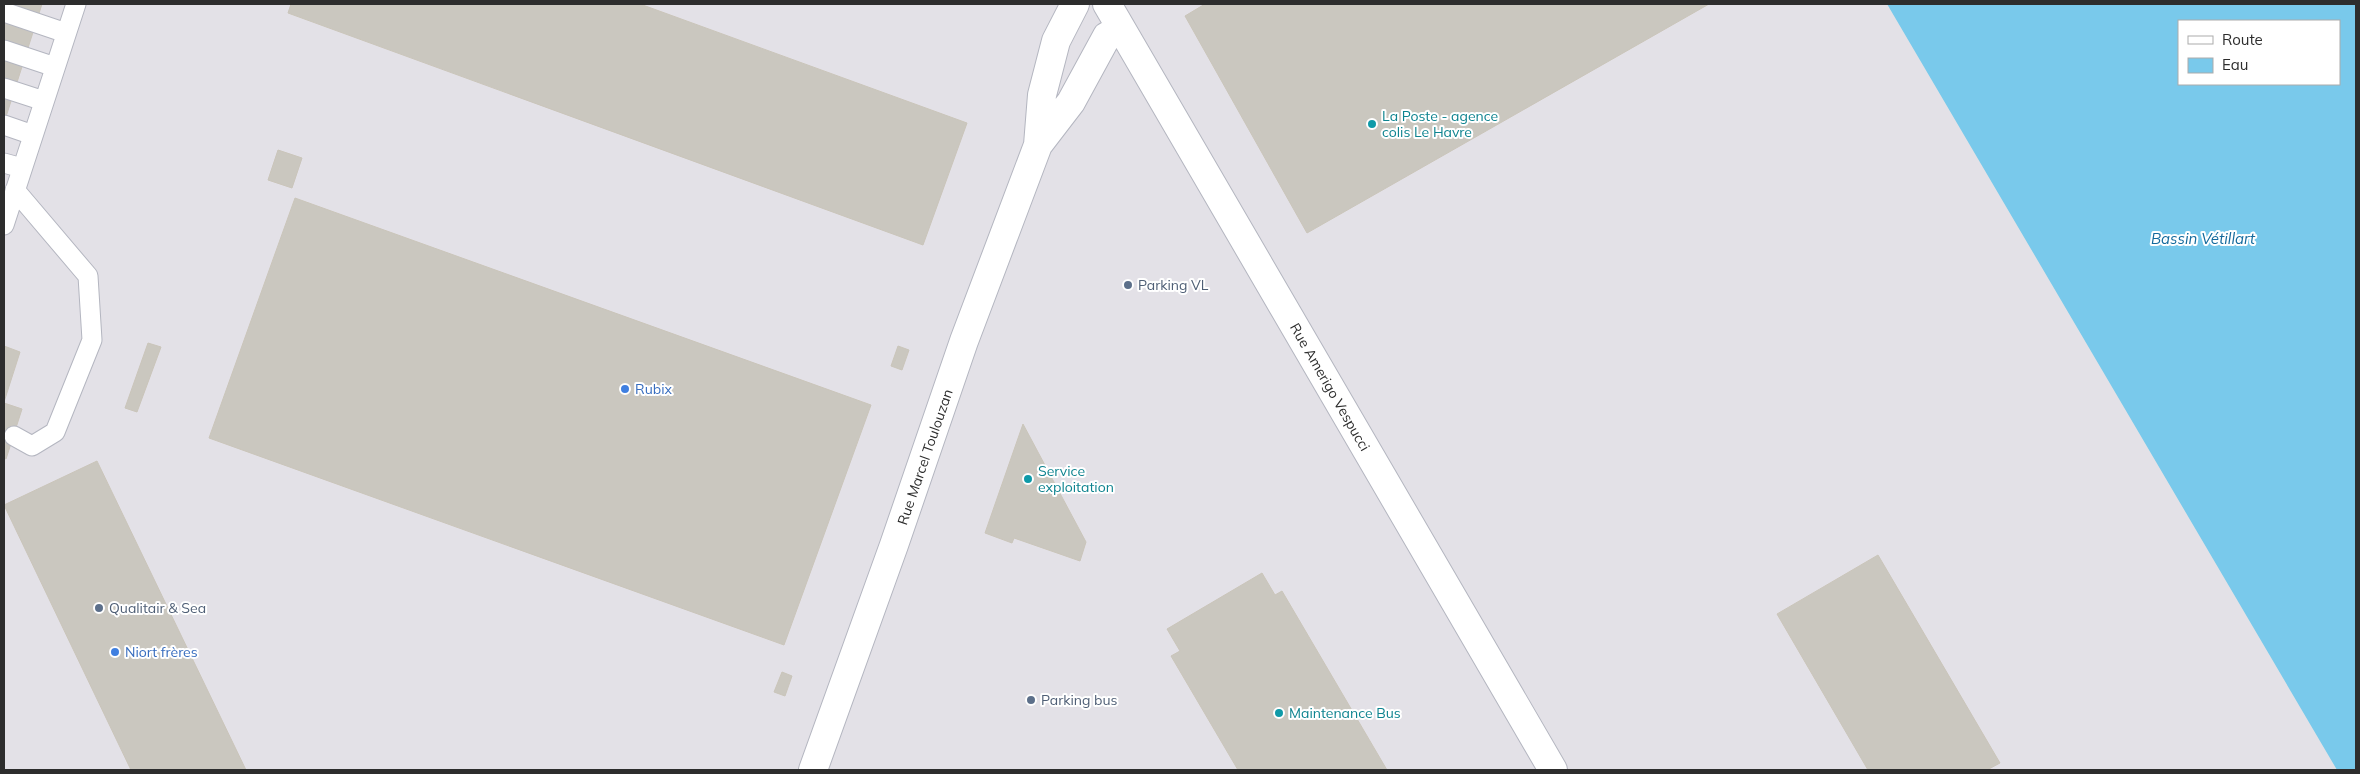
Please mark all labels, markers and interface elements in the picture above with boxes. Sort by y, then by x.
legend [2178,20,2340,85]
text: Route [2222,30,2263,49]
text: Eau [2222,55,2248,74]
place label: La Poste - agence colis Le Havre [1382,107,1498,141]
marker: La Poste - agence colis Le Havre [1366,118,1378,130]
water label: Bassin Vétillart [2151,229,2256,248]
place label: Parking VL [1138,276,1209,294]
marker: Parking VL [1122,279,1134,291]
street label: Rue Amerigo Vespucci [1286,320,1374,454]
place label: Rubix [635,380,672,398]
marker: Rubix [619,383,631,395]
street label: Rue Marcel Toulouzan [893,387,957,527]
place label: Service exploitation [1038,462,1114,496]
marker: Service exploitation [1022,473,1034,485]
place label: Qualitair & Sea [109,599,206,617]
marker: Qualitair & Sea [93,602,105,614]
place label: Niort frères [125,643,198,661]
marker: Niort frères [109,646,121,658]
place label: Parking bus [1041,691,1118,709]
marker: Parking bus [1025,694,1037,706]
place label: Maintenance Bus [1289,704,1401,722]
marker: Maintenance Bus [1273,707,1285,719]

